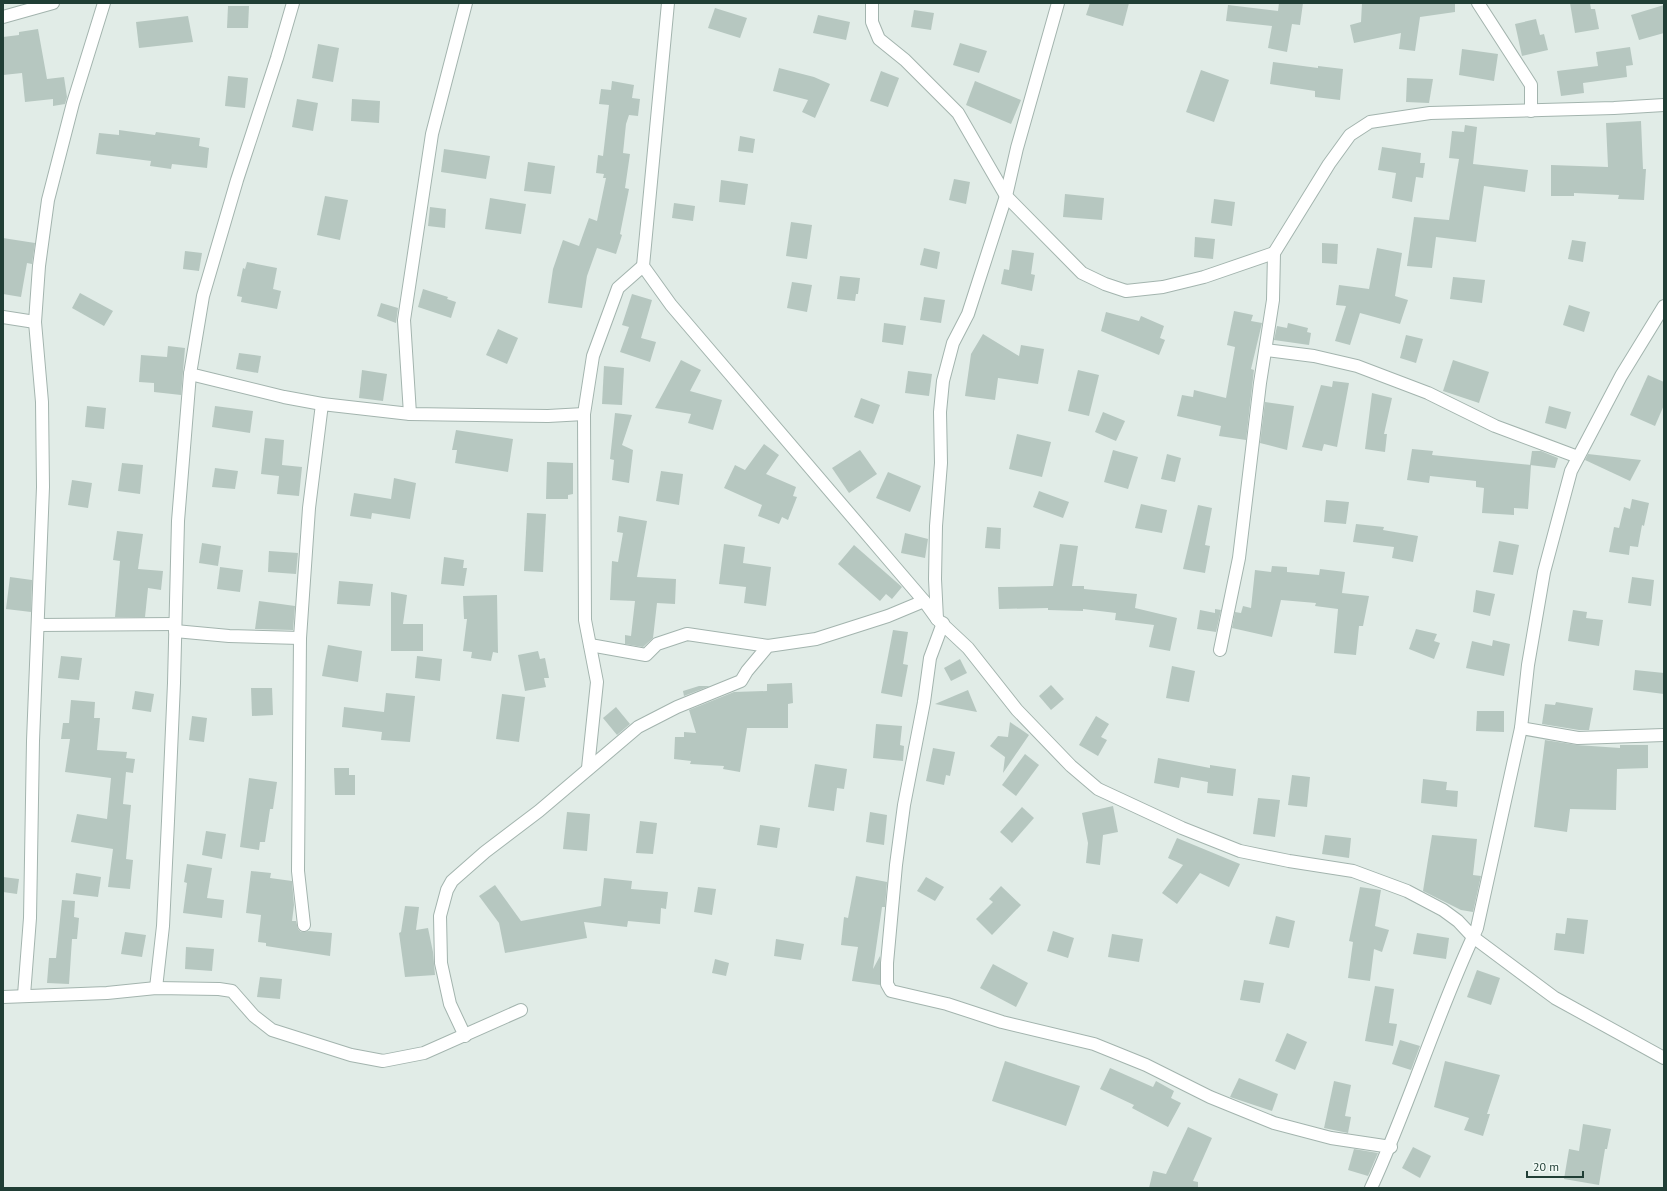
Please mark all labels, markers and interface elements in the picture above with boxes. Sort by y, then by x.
scale bar [1527,1153,1583,1179]
text: 20 m [1533,1159,1559,1174]

